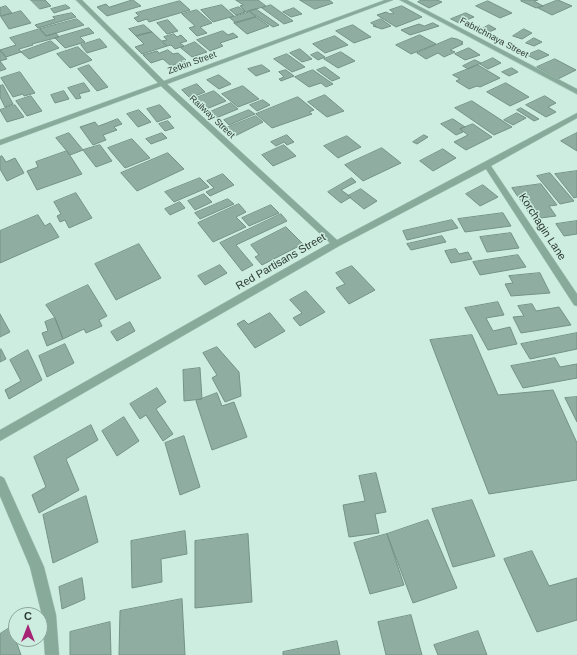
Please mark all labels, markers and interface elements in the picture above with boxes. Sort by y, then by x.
street label: Fabrichnaya Street [458,15,530,61]
street label: Zetkin Street [166,49,218,77]
street label: Railway Street [187,93,237,141]
street label: Korchagin Lane [515,191,569,263]
street label: Red Partisans Street [234,231,328,293]
north arrow [8,607,48,647]
text: С [24,610,32,622]

